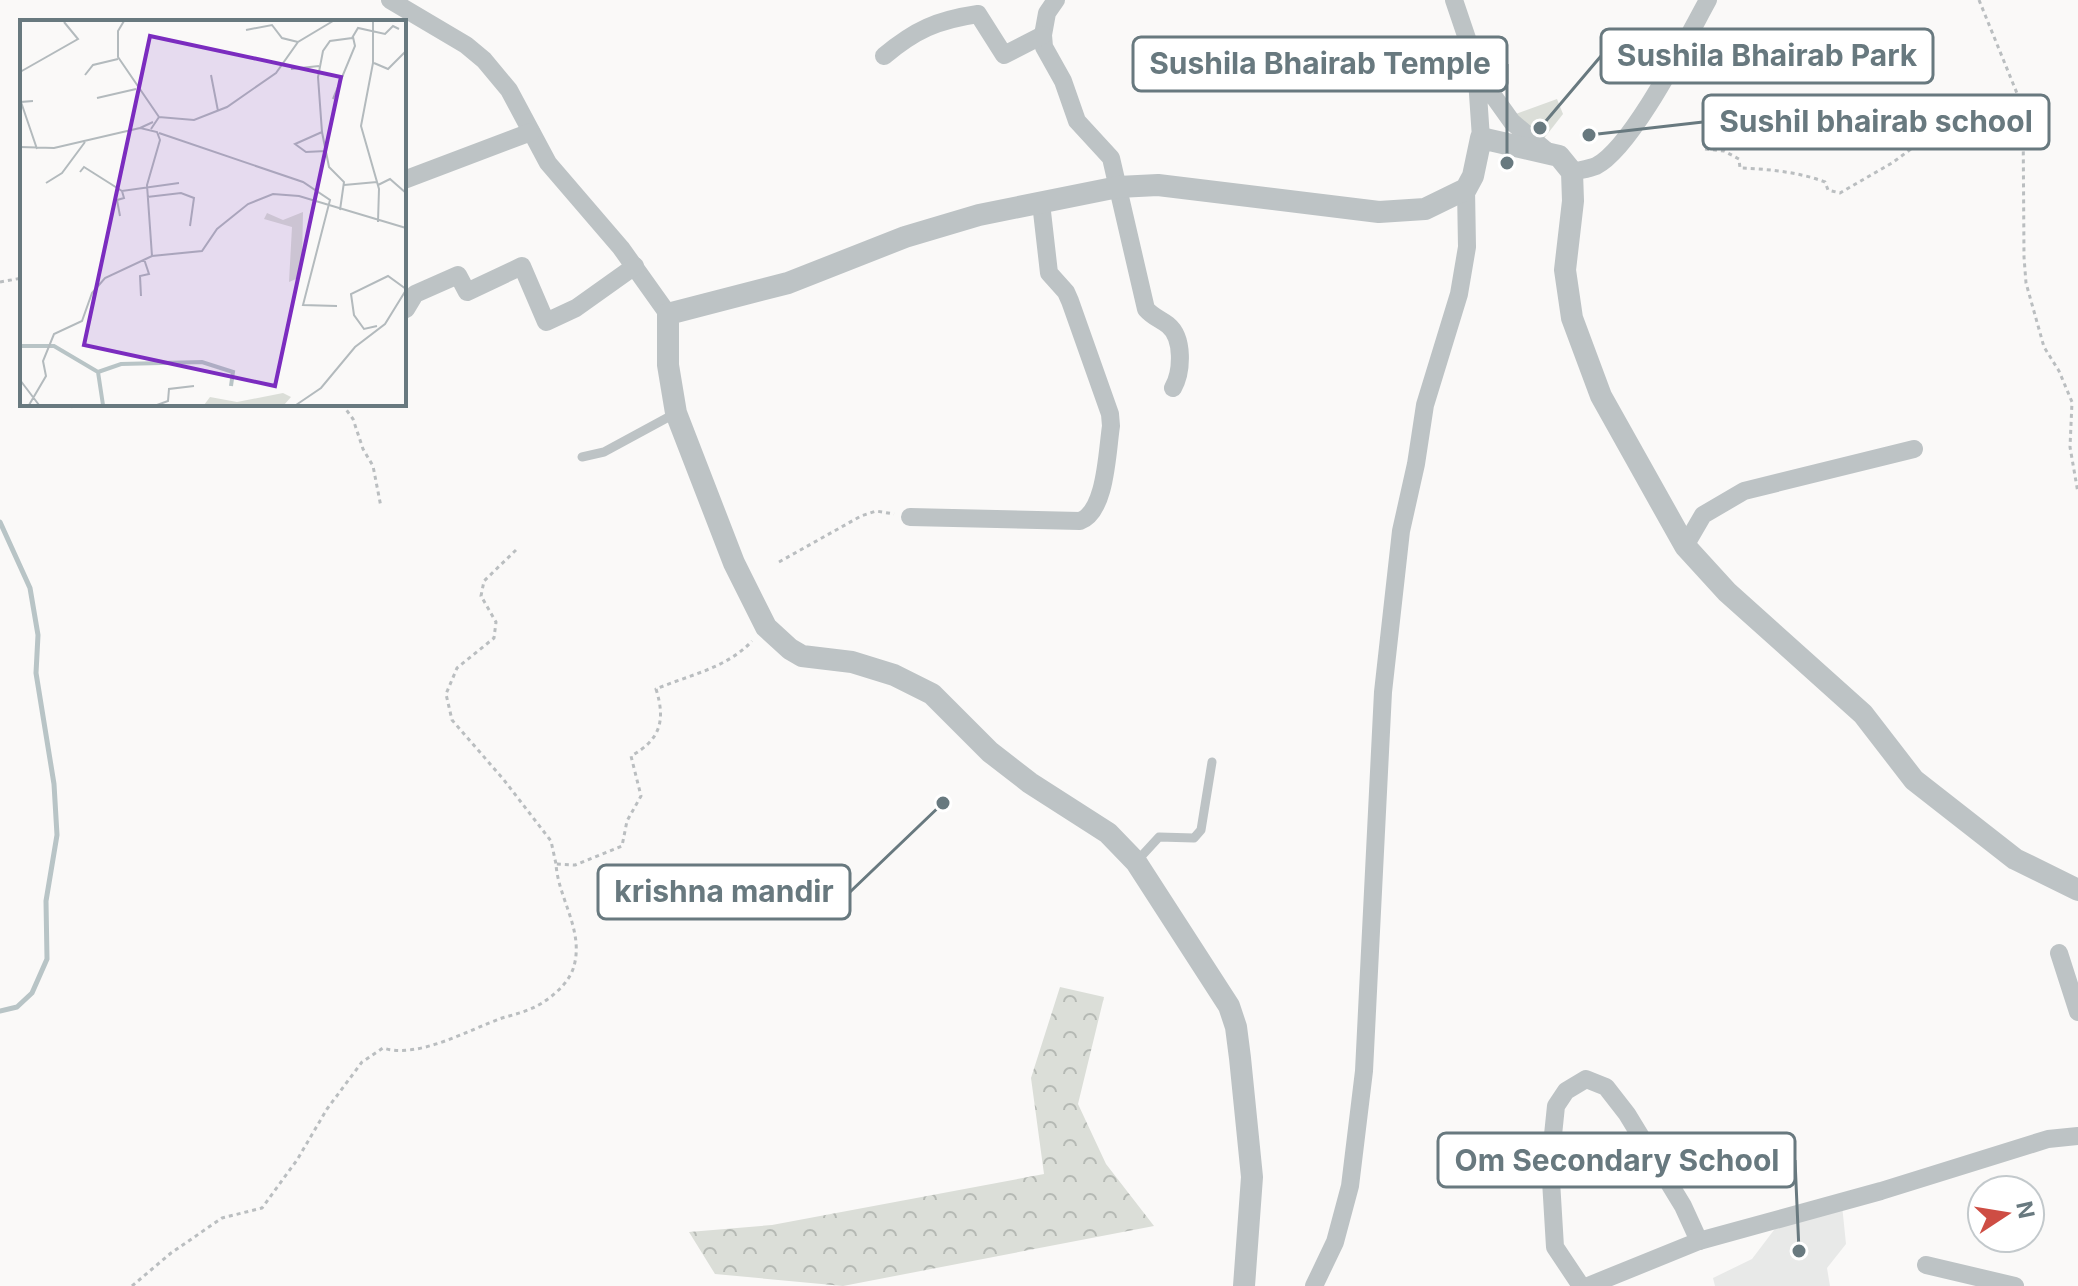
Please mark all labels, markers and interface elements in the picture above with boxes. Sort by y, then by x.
inset map [20,20,406,406]
callout: Sushila Bhairab Park [1601,29,1933,83]
callout: Sushila Bhairab Temple [1133,37,1507,91]
text: Sushila Bhairab Park [1617,37,1918,73]
text: Sushila Bhairab Temple [1149,45,1491,81]
callout: Sushil bhairab school [1703,95,2049,149]
text: Sushil bhairab school [1719,103,2033,139]
callout: krishna mandir [598,865,850,919]
text: krishna mandir [614,873,834,909]
callout: Om Secondary School [1438,1133,1795,1187]
text: Om Secondary School [1455,1142,1779,1178]
north arrow [1966,1174,2046,1254]
text: N [2011,1199,2040,1221]

